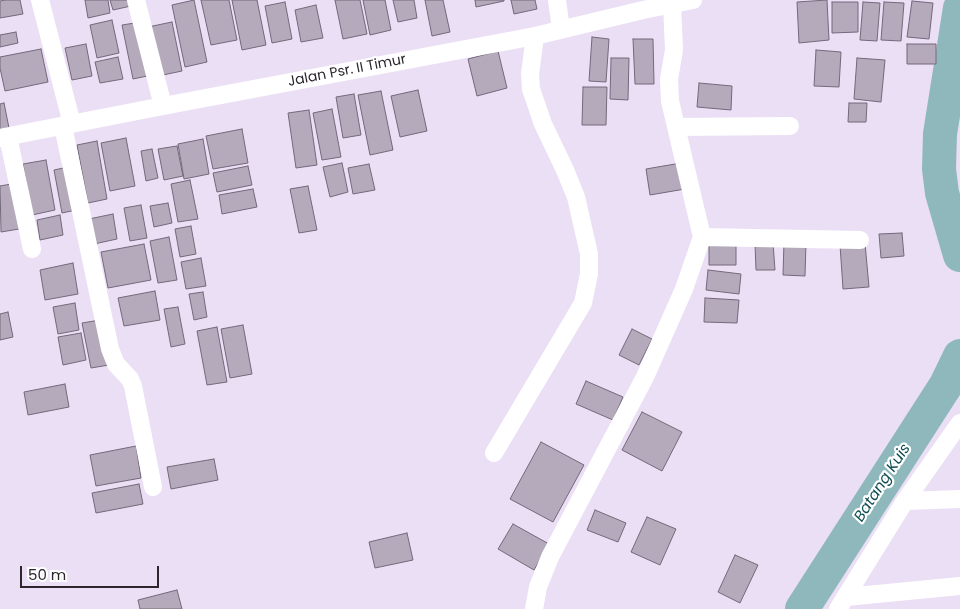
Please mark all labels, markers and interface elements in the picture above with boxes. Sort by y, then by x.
street label: Jalan Psr. II Timur [286,51,408,91]
water label: Batang Kuis [851,441,915,525]
scale bar [22,556,161,588]
text: 50 m [28,564,66,585]

